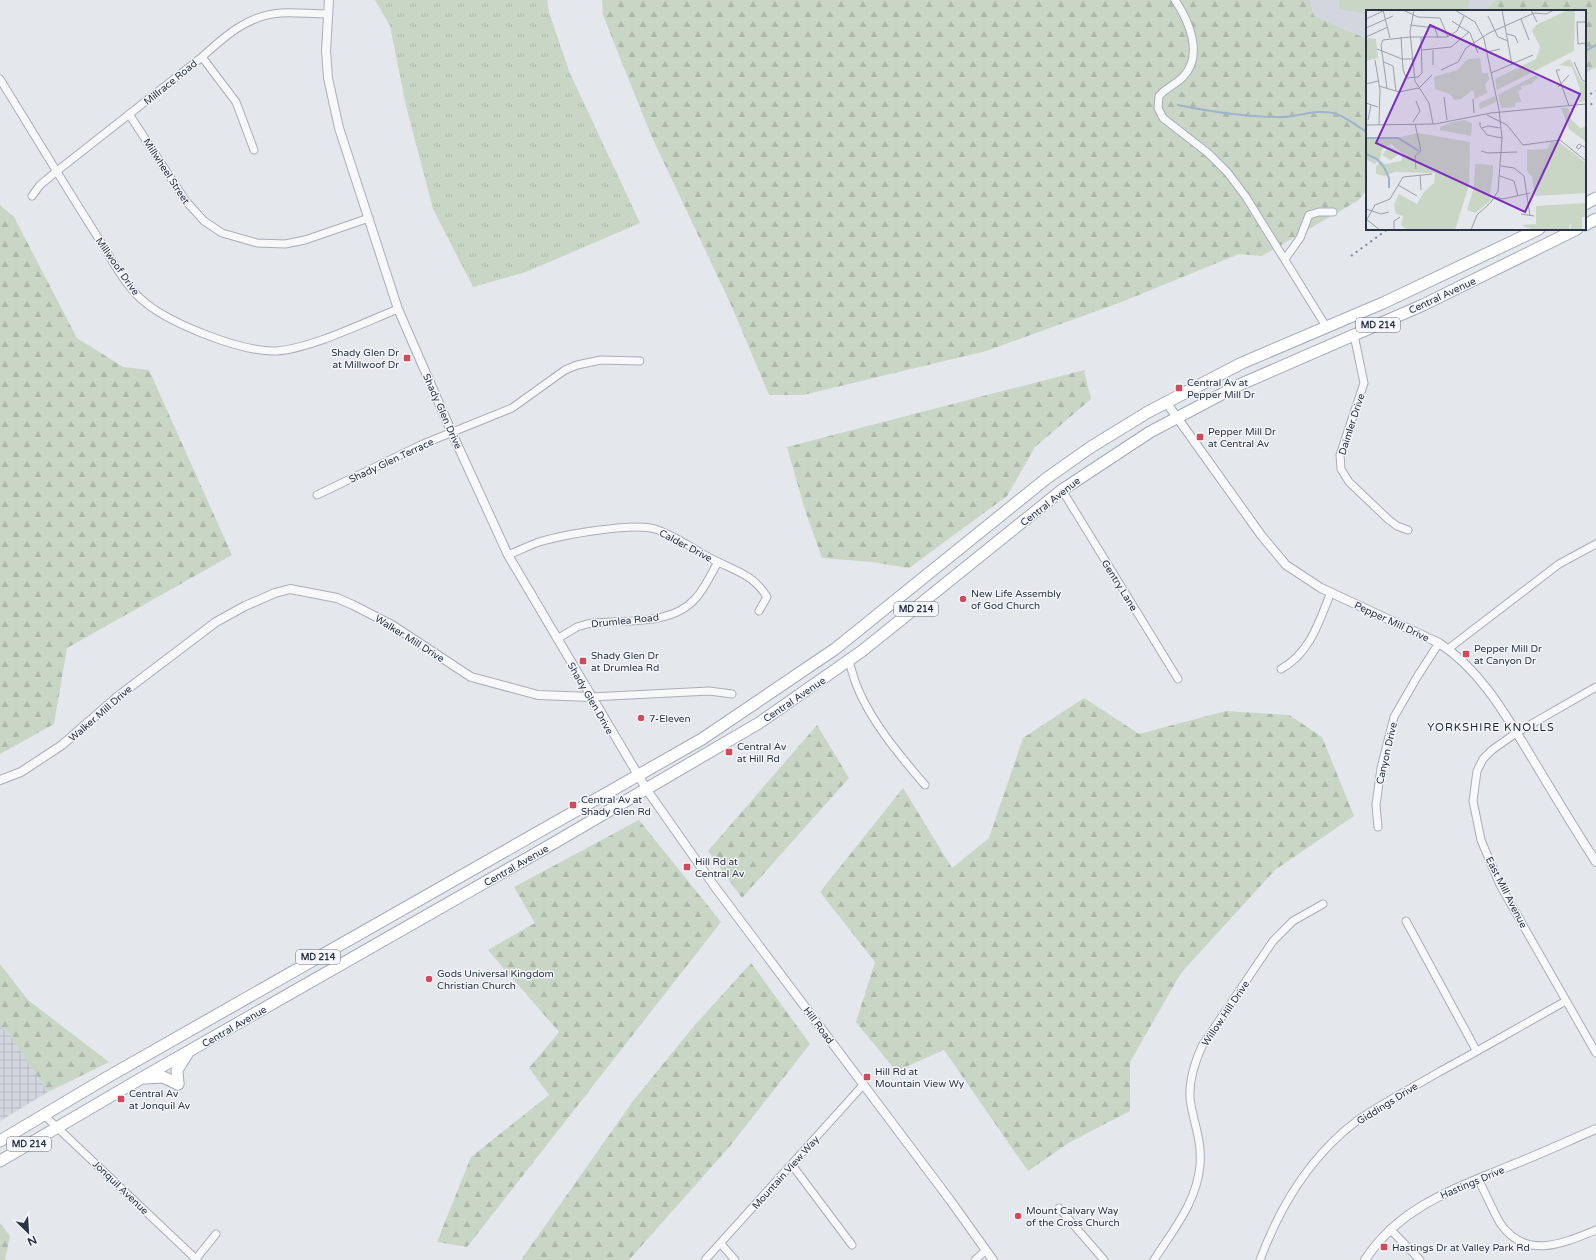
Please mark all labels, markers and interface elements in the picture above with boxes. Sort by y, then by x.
inset map [1366,10,1586,230]
street label: Millrace Road [142,58,200,108]
street label: Millwheel Street [140,136,192,207]
street label: Millwoof Drive [93,235,142,298]
street label: Central Avenue [1407,275,1478,317]
road number: MD 214 [1356,318,1400,332]
place label: Shady Glen Dr at Millwoof Dr [331,347,399,371]
marker: Shady Glen Dr at Millwoof Dr [402,353,412,363]
street label: Shady Glen Drive [420,372,464,451]
place label: Central Av at Pepper Mill Dr [1187,377,1255,401]
marker: Central Av at Pepper Mill Dr [1174,383,1184,393]
street label: Daimler Drive [1336,392,1368,457]
place label: Pepper Mill Dr at Central Av [1208,426,1276,450]
marker: Pepper Mill Dr at Central Av [1195,432,1205,442]
street label: Shady Glen Terrace [347,436,436,486]
street label: Central Avenue [1018,475,1083,529]
street label: Calder Drive [657,527,714,565]
street label: Gentry Lane [1099,558,1140,614]
place label: New Life Assembly of God Church [971,588,1062,612]
marker: New Life Assembly of God Church [958,594,968,604]
street label: Pepper Mill Drive [1352,599,1431,645]
road number: MD 214 [894,602,938,616]
street label: Drumlea Road [591,611,660,631]
street label: Walker Mill Drive [373,613,447,665]
place label: Pepper Mill Dr at Canyon Dr [1474,643,1542,667]
marker: Pepper Mill Dr at Canyon Dr [1461,649,1471,659]
place label: Shady Glen Dr at Drumlea Rd [591,650,659,674]
marker: Shady Glen Dr at Drumlea Rd [578,656,588,666]
street label: Shady Glen Drive [565,660,616,737]
street label: Central Avenue [761,674,828,725]
street label: Walker Mill Drive [67,683,135,744]
marker: 7-Eleven [636,713,646,723]
place label: 7-Eleven [649,713,691,725]
street label: Canyon Drive [1374,721,1400,785]
district label: YORKSHIRE KNOLLS [1427,721,1555,734]
place label: Central Av at Hill Rd [737,741,787,765]
marker: Central Av at Hill Rd [724,747,734,757]
place label: Central Av at Shady Glen Rd [581,794,651,818]
marker: Central Av at Shady Glen Rd [568,800,578,810]
street label: Central Avenue [482,842,551,889]
street label: East Mill Avenue [1483,855,1529,930]
place label: Hill Rd at Central Av [695,856,745,880]
marker: Hill Rd at Central Av [682,862,692,872]
road number: MD 214 [296,950,340,964]
place label: Gods Universal Kingdom Christian Church [437,968,554,992]
marker: Gods Universal Kingdom Christian Church [424,974,434,984]
street label: Willow Hill Drive [1200,978,1252,1048]
street label: Central Avenue [200,1003,269,1050]
street label: Hill Road [801,1005,836,1046]
place label: Hill Rd at Mountain View Wy [875,1066,965,1090]
marker: Hill Rd at Mountain View Wy [862,1072,872,1082]
street label: Giddings Drive [1355,1080,1421,1127]
place label: Central Av at Jonquil Av [129,1088,191,1112]
marker: Central Av at Jonquil Av [116,1094,126,1104]
street label: Mountain View Way [750,1133,822,1212]
road number: MD 214 [7,1137,51,1151]
street label: Jonquil Avenue [90,1158,151,1217]
street label: Hastings Drive [1438,1164,1507,1202]
place label: Mount Calvary Way of the Cross Church [1026,1205,1120,1229]
marker: Mount Calvary Way of the Cross Church [1013,1211,1023,1221]
north arrow [8,1212,48,1252]
text: N [25,1233,39,1248]
marker: Hastings Dr at Valley Park Rd [1379,1242,1389,1252]
place label: Hastings Dr at Valley Park Rd [1392,1242,1530,1254]

